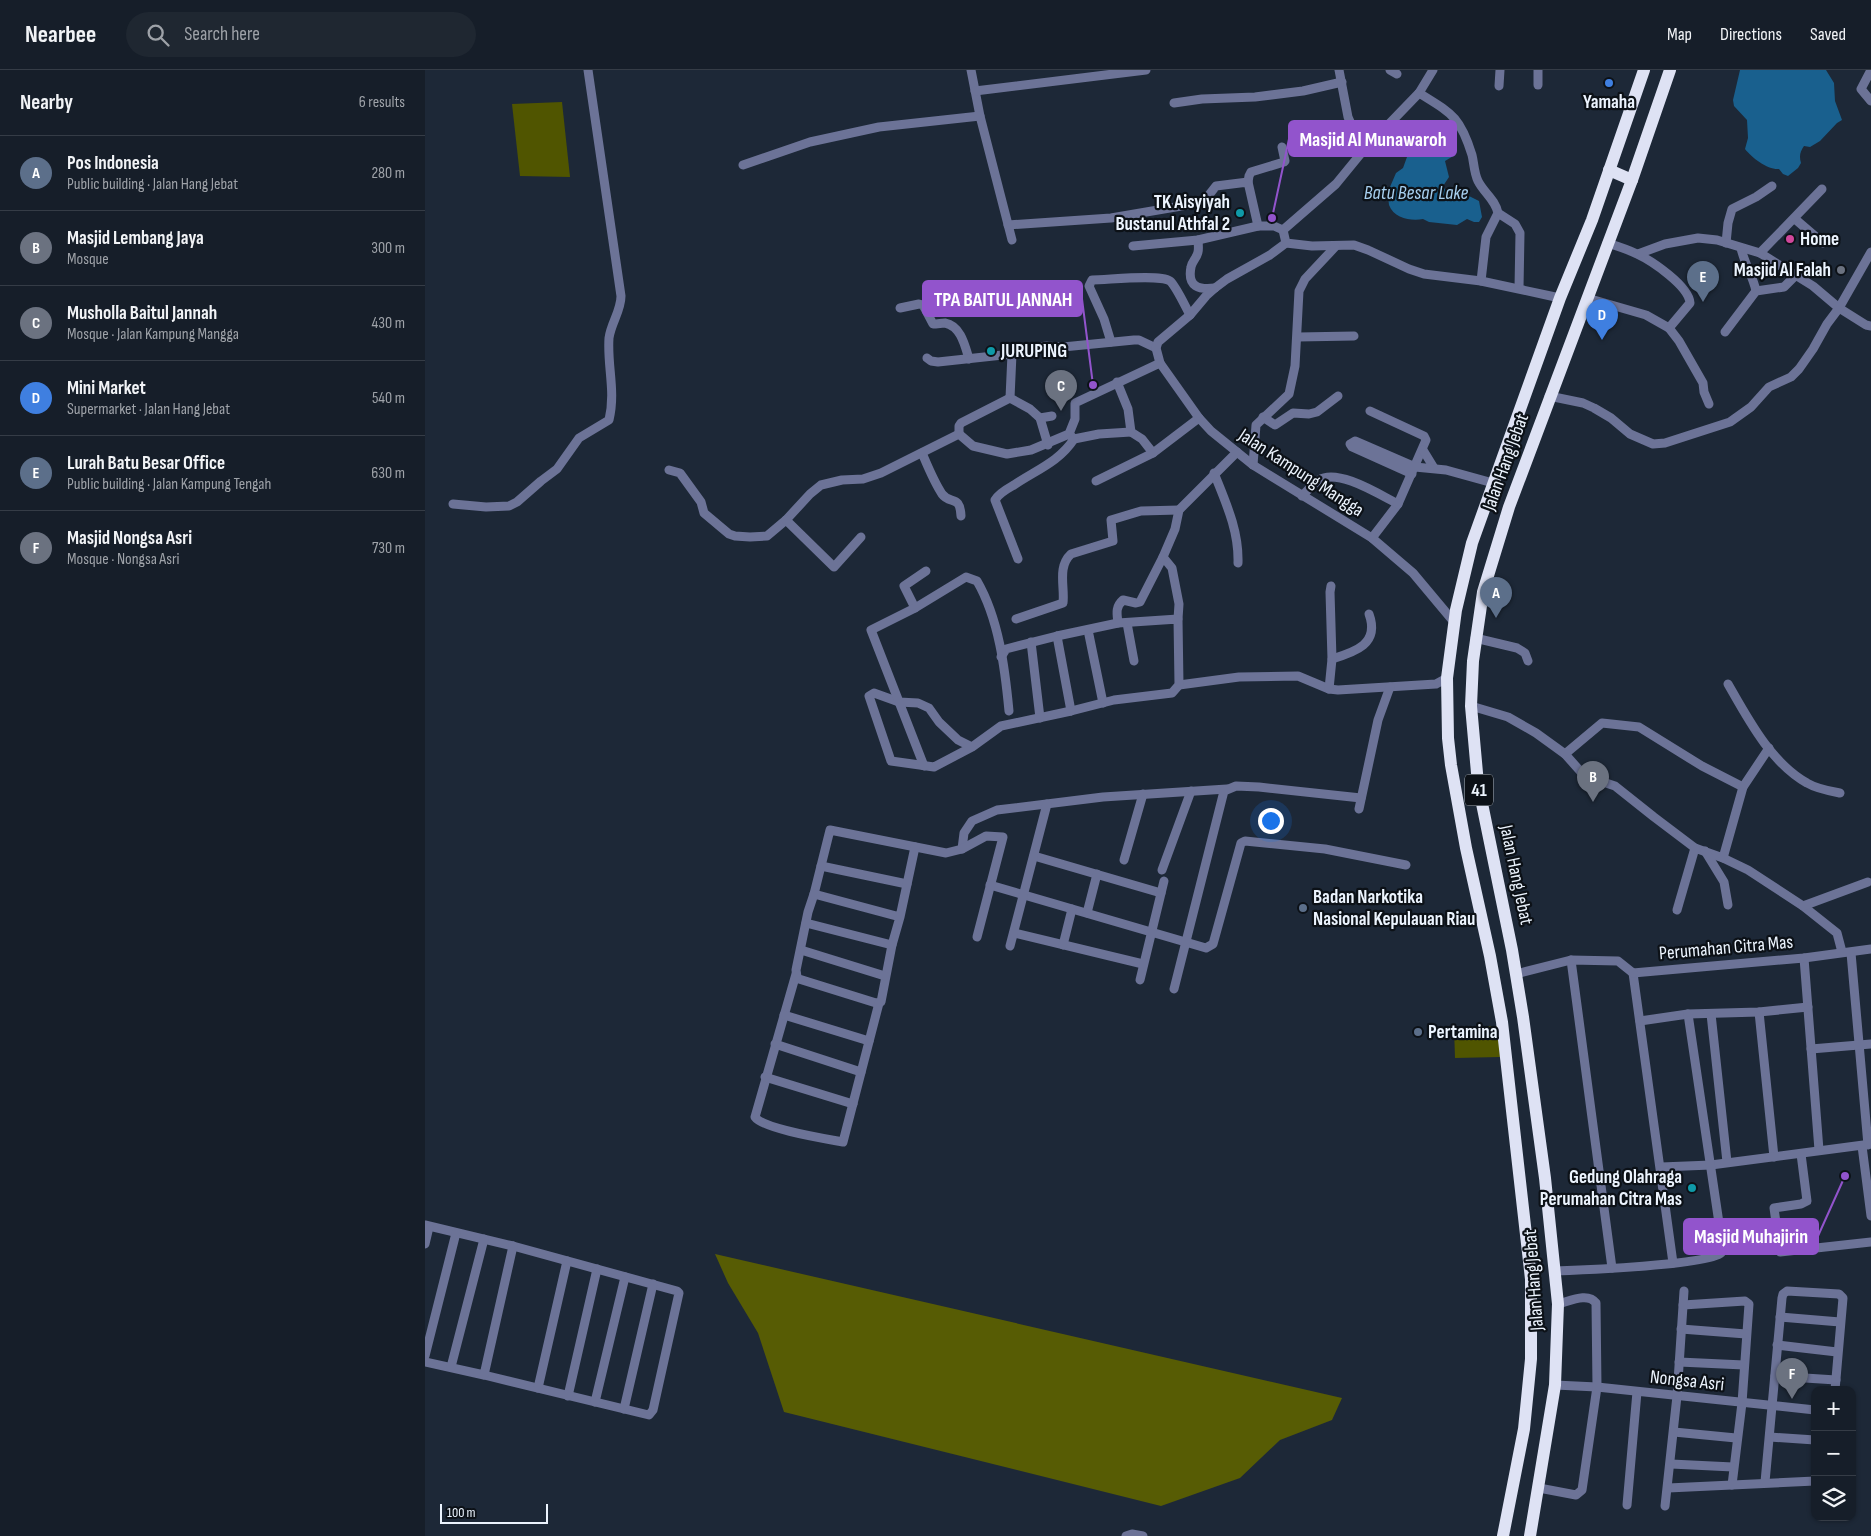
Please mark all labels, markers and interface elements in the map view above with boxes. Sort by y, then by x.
search box [126,12,476,57]
text: Nearbee [25,20,96,49]
icon: search [144,21,172,49]
text: Search here [184,23,260,46]
text: Map [1667,24,1692,45]
text: Directions [1720,24,1782,45]
text: Saved [1810,24,1846,45]
marker: Yamaha [1603,77,1615,89]
text: Nearby [20,90,73,115]
place label: Yamaha [1583,91,1635,114]
text: 6 results [359,93,405,112]
callout: Masjid Al Munawaroh [1289,121,1456,156]
text: Masjid Al Munawaroh [1299,128,1447,152]
text: Pos Indonesia [67,152,159,175]
text: A [32,164,40,183]
text: 280 m [371,164,405,183]
text: Public building · Jalan Hang Jebat [67,175,238,194]
water label: Batu Besar Lake [1364,181,1469,205]
place label: TK Aisyiyah Bustanul Athfal 2 [1115,191,1230,236]
marker: TK Aisyiyah Bustanul Athfal 2 [1234,207,1246,219]
text: Masjid Lembang Jaya [67,227,204,250]
place label: Home [1800,228,1839,251]
marker: Home [1784,233,1796,245]
text: B [32,239,40,258]
text: 300 m [371,239,405,258]
text: Mosque [67,250,109,269]
place label: Masjid Al Falah [1734,259,1831,282]
pin: E [1687,261,1719,302]
marker: Masjid Al Falah [1835,264,1847,276]
callout: TPA BAITUL JANNAH [923,281,1082,316]
text: TPA BAITUL JANNAH [934,288,1072,312]
pin: D [1586,299,1618,340]
text: Musholla Baitul Jannah [67,302,217,325]
text: C [32,314,40,333]
text: 430 m [372,314,405,333]
text: Mosque · Jalan Kampung Mangga [67,325,239,344]
place label: JURUPING [1000,340,1067,363]
marker: JURUPING [985,345,997,357]
pin: C [1045,370,1077,411]
text: Mini Market [67,377,146,400]
text: D [32,389,40,408]
text: 540 m [372,389,405,408]
text: Supermarket · Jalan Hang Jebat [67,400,230,419]
street label: Jalan Hang Jebat [1478,410,1534,515]
street label: Jalan Kampung Mangga [1233,423,1368,522]
text: Lurah Batu Besar Office [67,452,225,475]
text: E [33,464,39,483]
text: 630 m [371,464,405,483]
text: Public building · Jalan Kampung Tengah [67,475,271,494]
text: Masjid Nongsa Asri [67,527,192,550]
text: F [33,539,39,558]
text: 730 m [372,539,405,558]
text: Mosque · Nongsa Asri [67,550,180,569]
pin: A [1480,577,1512,618]
pin: B [1577,761,1609,802]
road number: 41 [1465,774,1493,806]
your location [1258,808,1284,834]
street label: Jalan Hang Jebat [1494,822,1538,927]
place label: Badan Narkotika Nasional Kepulauan Riau [1313,886,1475,931]
marker: Badan Narkotika Nasional Kepulauan Riau [1297,902,1309,914]
street label: Perumahan Citra Mas [1658,931,1794,965]
place label: Pertamina [1428,1021,1498,1044]
marker: Pertamina [1412,1026,1424,1038]
place label: Gedung Olahraga Perumahan Citra Mas [1540,1166,1682,1211]
marker: Gedung Olahraga Perumahan Citra Mas [1686,1182,1698,1194]
callout: Masjid Muhajirin [1684,1219,1818,1254]
text: Masjid Muhajirin [1694,1225,1808,1249]
street label: Jalan Hang Jebat [1519,1228,1549,1332]
pin: F [1776,1358,1808,1399]
street label: Nongsa Asri [1649,1366,1725,1396]
map controls [1811,1386,1856,1521]
button: + [1811,1386,1856,1431]
button: − [1811,1431,1856,1476]
button: layers [1811,1476,1856,1521]
scale bar [440,1501,547,1524]
text: 100 m [447,1504,476,1521]

